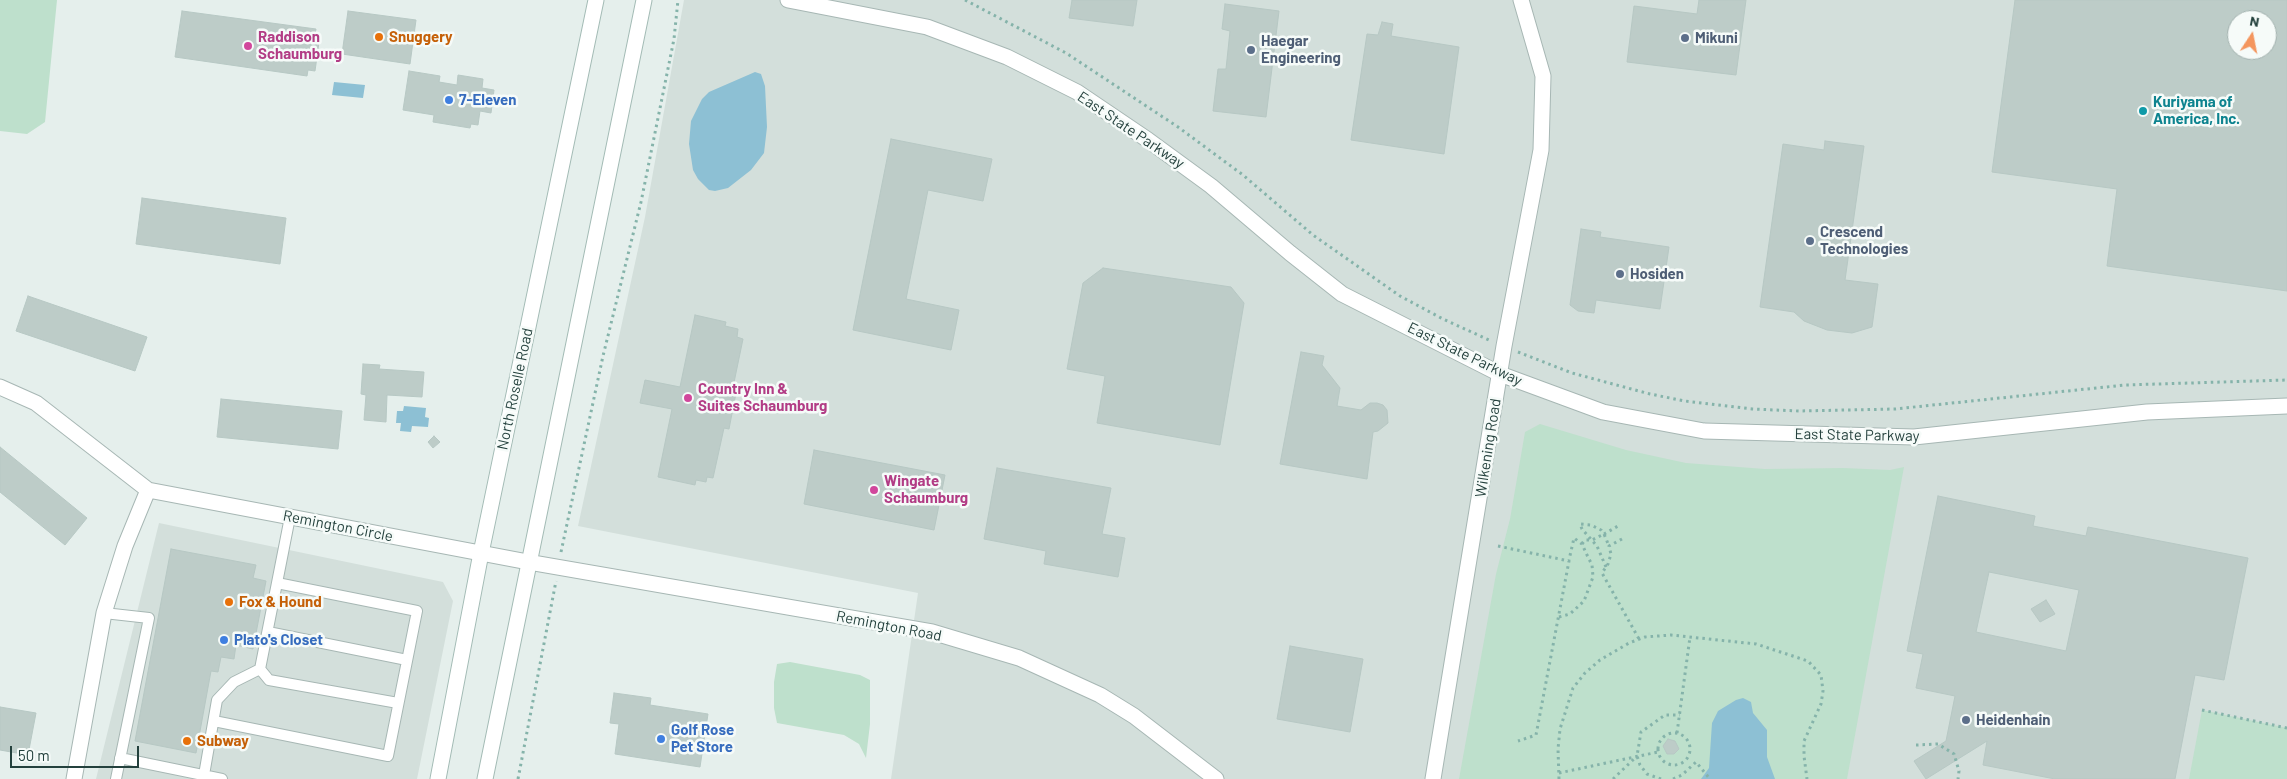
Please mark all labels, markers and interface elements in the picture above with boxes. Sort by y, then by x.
north arrow [2227,10,2277,60]
text: N [2249,12,2261,30]
place label: Raddison Schaumburg [258,28,342,63]
place label: Snuggery [389,28,453,46]
place label: Mikuni [1695,29,1738,47]
marker: Snuggery [373,31,385,43]
place label: Haegar Engineering [1261,32,1341,67]
marker: Mikuni [1679,32,1691,44]
marker: Raddison Schaumburg [242,40,254,52]
marker: Haegar Engineering [1245,44,1257,56]
street label: East State Parkway [1074,88,1188,172]
place label: 7-Eleven [459,91,516,109]
place label: Kuriyama of America, Inc. [2153,93,2240,128]
marker: 7-Eleven [443,94,455,106]
marker: Kuriyama of America, Inc. [2137,105,2149,117]
place label: Crescend Technologies [1820,223,1908,258]
marker: Crescend Technologies [1804,235,1816,247]
place label: Hosiden [1630,265,1684,283]
marker: Hosiden [1614,268,1626,280]
street label: East State Parkway [1405,318,1525,390]
street label: North Roselle Road [493,326,537,452]
place label: Country Inn & Suites Schaumburg [698,380,827,415]
marker: Country Inn & Suites Schaumburg [682,392,694,404]
street label: Wilkening Road [1471,397,1505,499]
street label: East State Parkway [1794,425,1920,445]
place label: Wingate Schaumburg [884,472,968,507]
marker: Wingate Schaumburg [868,484,880,496]
street label: Remington Circle [282,507,394,545]
place label: Fox & Hound [239,593,322,611]
marker: Fox & Hound [223,596,235,608]
street label: Remington Road [835,607,943,645]
place label: Plato's Closet [234,631,323,649]
marker: Plato's Closet [218,634,230,646]
place label: Heidenhain [1976,711,2050,729]
marker: Heidenhain [1960,714,1972,726]
place label: Golf Rose Pet Store [671,721,734,756]
place label: Subway [197,732,249,750]
marker: Golf Rose Pet Store [655,733,667,745]
marker: Subway [181,735,193,747]
scale bar [12,736,141,768]
text: 50 m [18,746,50,764]

